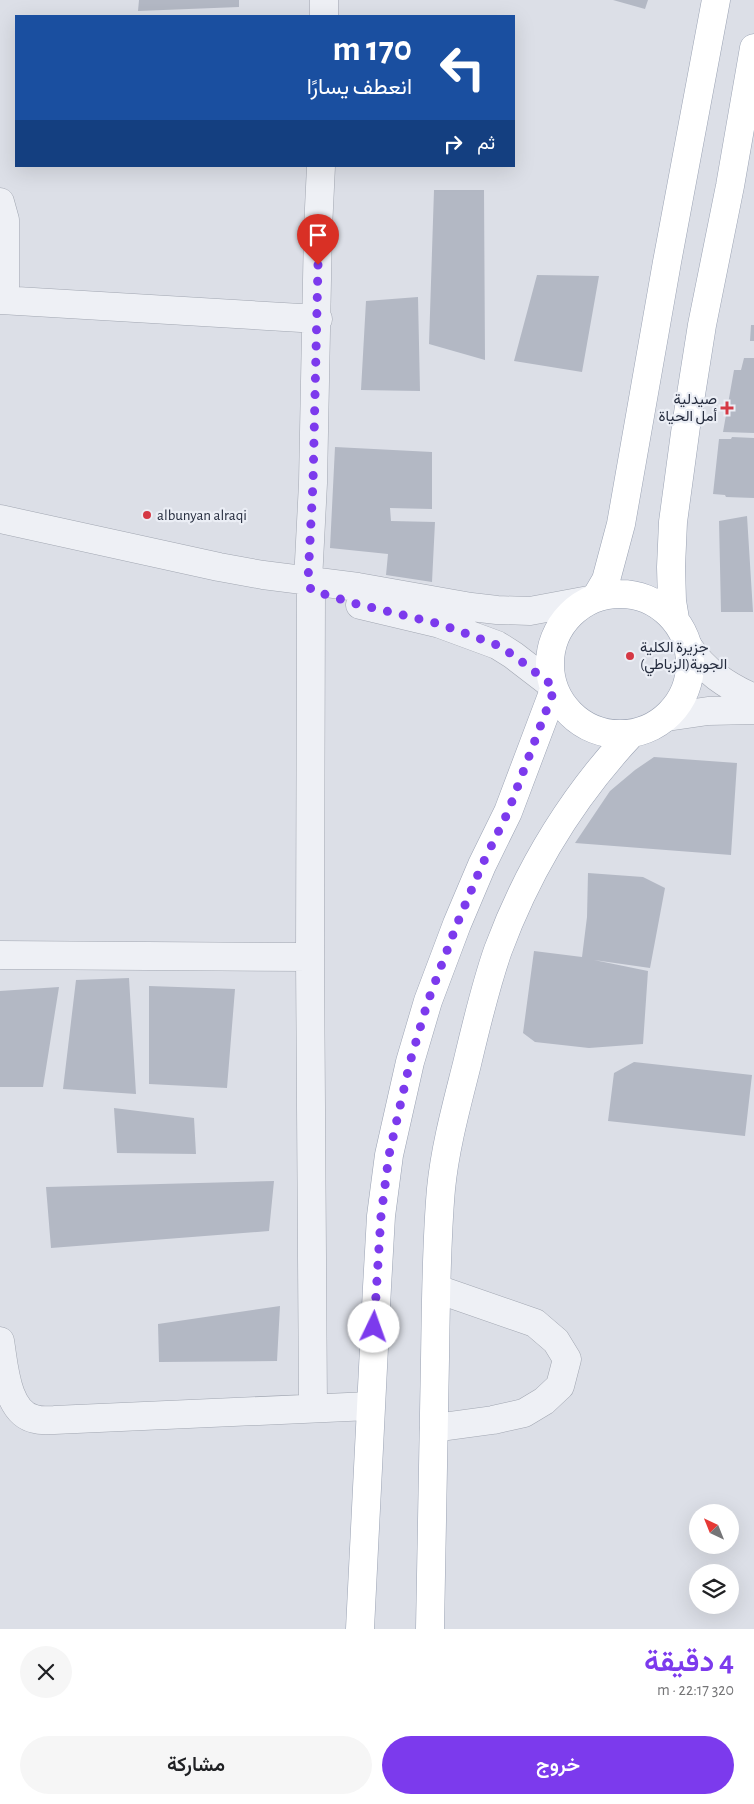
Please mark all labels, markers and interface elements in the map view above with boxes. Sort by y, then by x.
text: 170 m [332,32,412,67]
icon: left [430,35,495,100]
text: انعطف يسارًا [307,76,412,98]
icon: right [439,130,467,158]
text: ثم [477,134,495,153]
pin [297,214,339,265]
icon: arrive [304,221,332,249]
place label: صيدلية أمل الحياة [659,392,718,425]
marker: صيدلية أمل الحياة [721,402,733,414]
place label: albunyan alraqi [157,508,247,523]
marker: albunyan alraqi [141,509,153,521]
place label: جزيرة الكلية الجوية(الزباطي) [640,640,727,677]
marker: جزيرة الكلية الجوية(الزباطي) [624,650,636,662]
position arrow [347,1300,399,1352]
north arrow [689,1504,739,1554]
map controls [689,1504,739,1614]
button: layers [689,1564,739,1614]
button: close [20,1646,72,1698]
text: 4 دقيقة [644,1647,734,1677]
text: 320 m · 22:17 [657,1682,734,1698]
button: مشاركة [20,1736,372,1794]
button: خروج [382,1736,734,1794]

